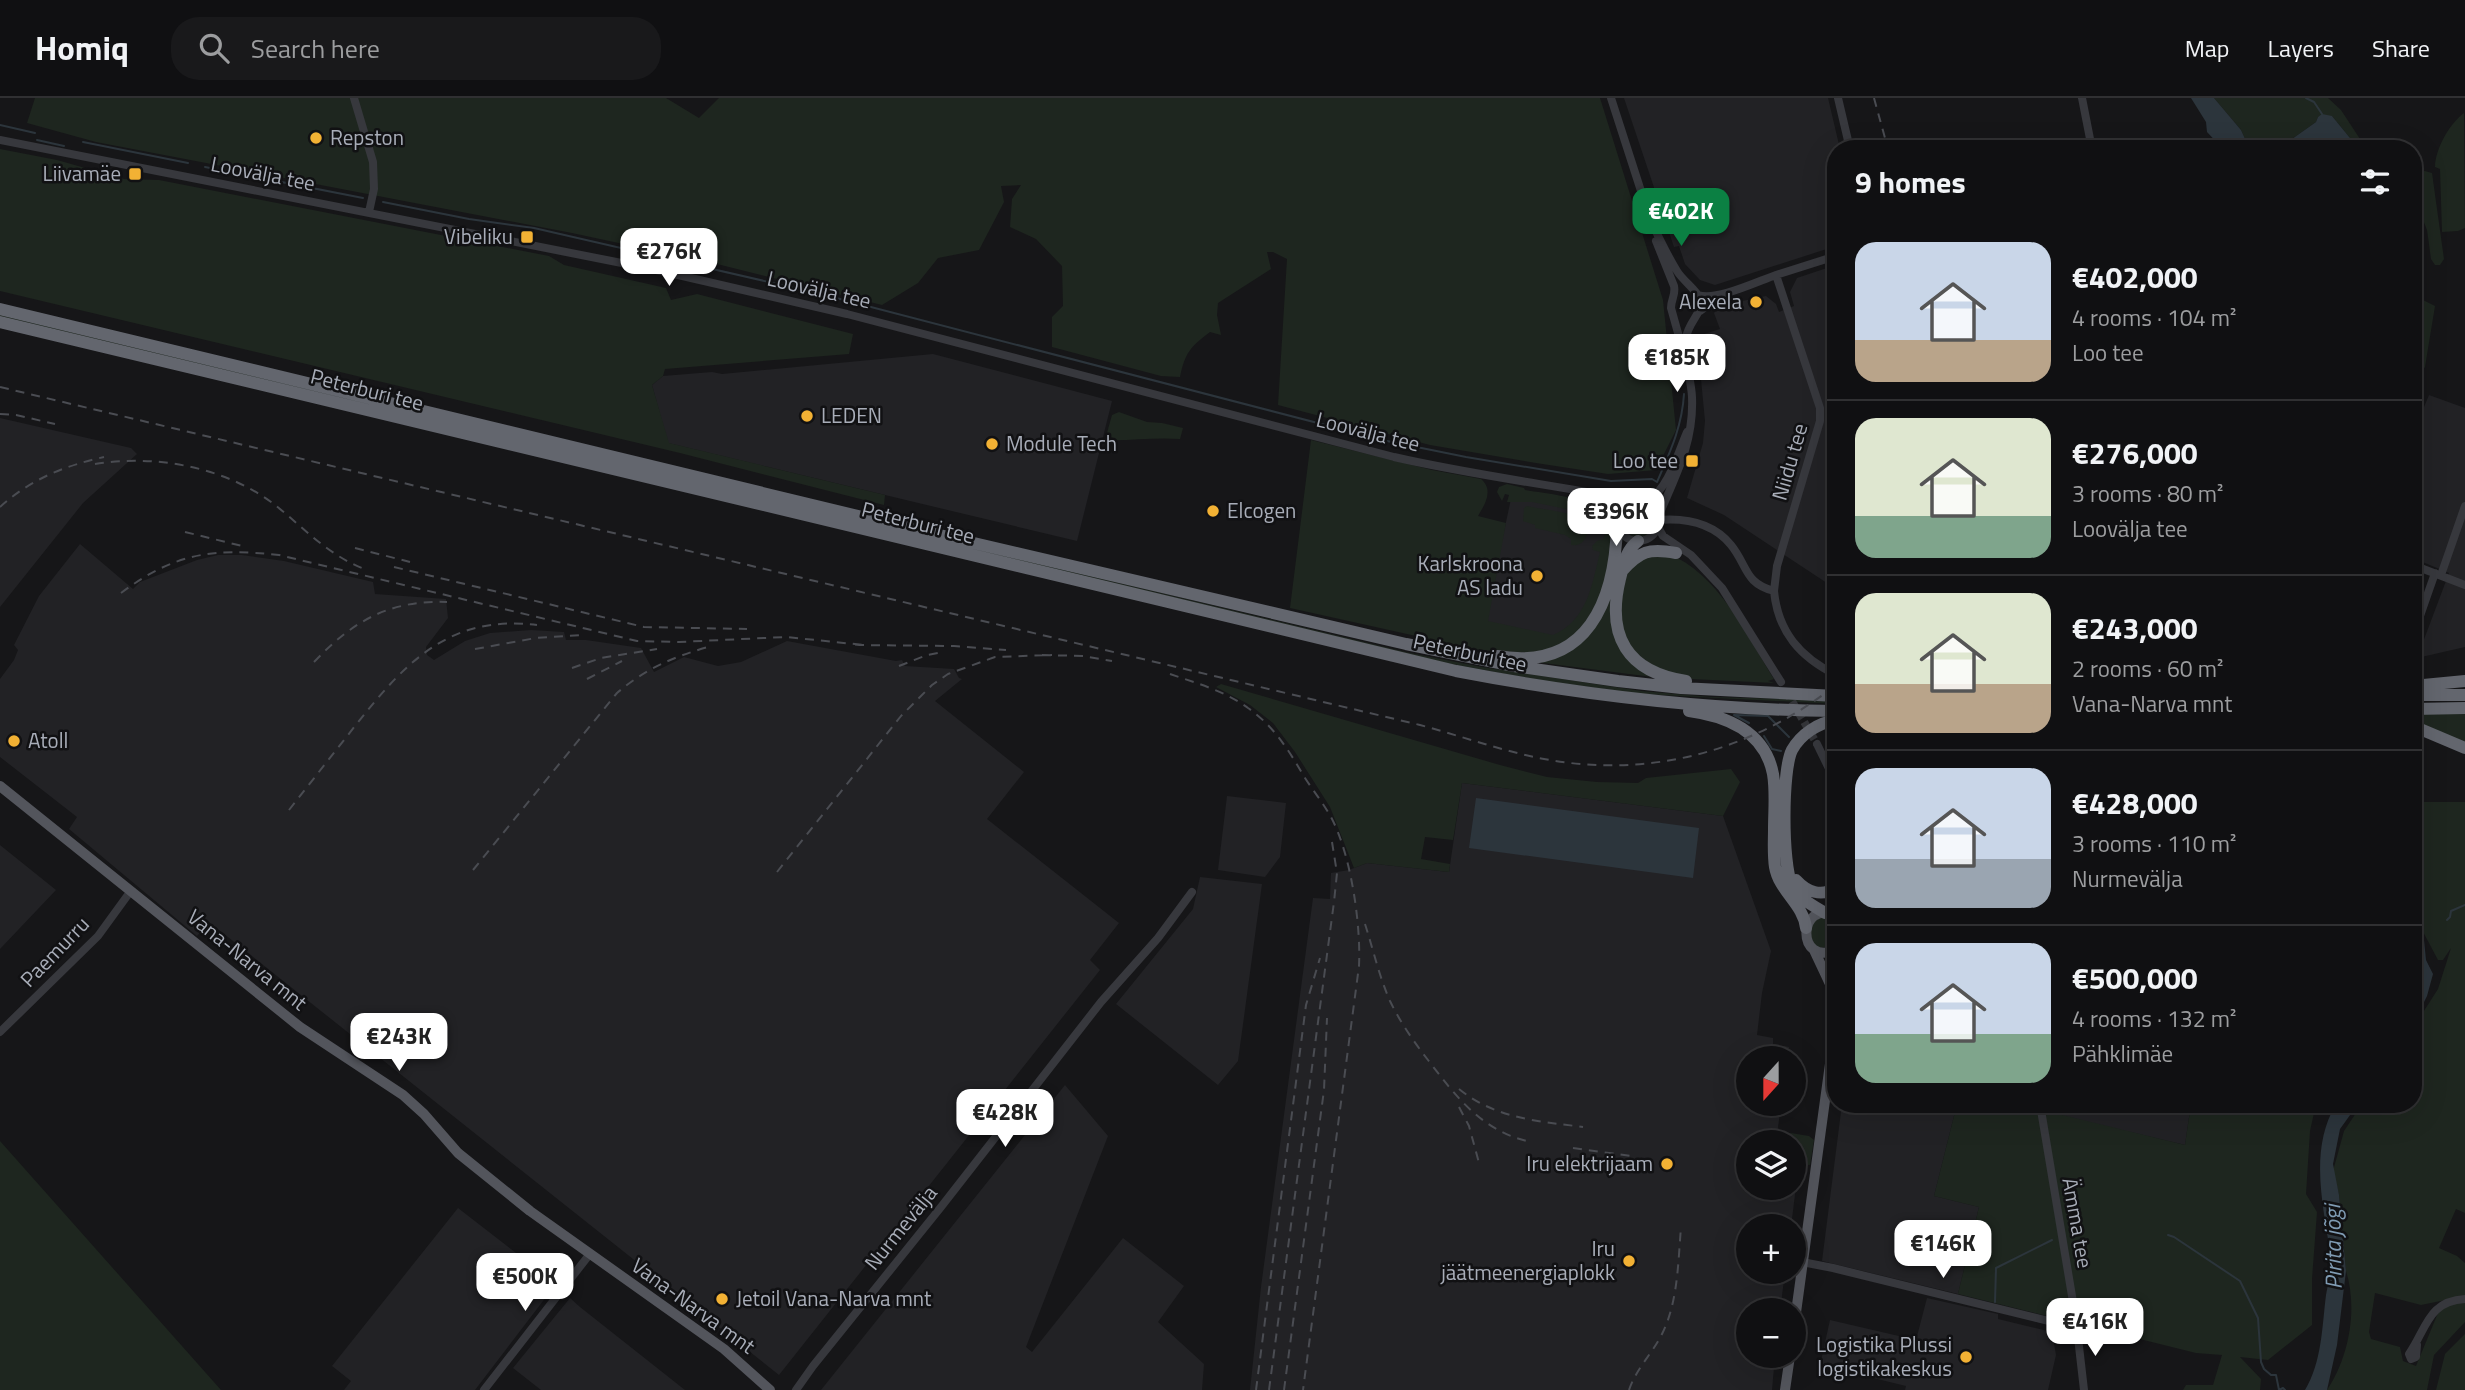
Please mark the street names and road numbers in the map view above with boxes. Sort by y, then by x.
street label: Loovälja tee [208,147,318,199]
street label: Loovälja tee [764,262,874,316]
street label: Peterburi tee [307,360,427,419]
street label: Loovälja tee [1313,403,1423,459]
street label: Niidu tee [1763,419,1815,504]
street label: Peterburi tee [858,493,978,552]
street label: Peterburi tee [1410,624,1530,680]
street label: Vana-Narva mnt [181,901,315,1018]
street label: Paemurru [12,909,96,994]
street label: Ämma tee [2054,1175,2102,1271]
street label: Nurmevälja [856,1178,945,1277]
street label: Vana-Narva mnt [625,1249,763,1362]

